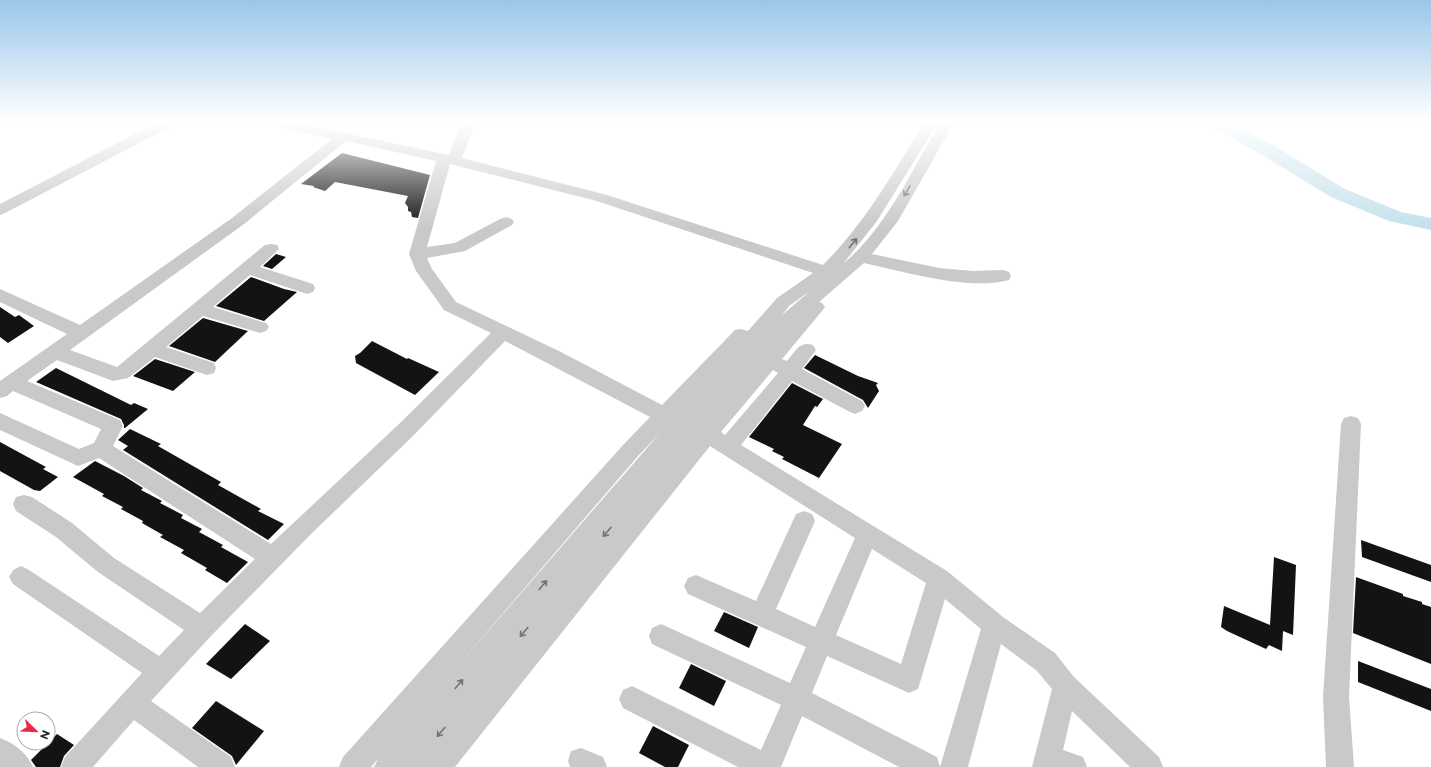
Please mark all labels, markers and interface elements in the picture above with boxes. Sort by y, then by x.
one-way arrow [903,185,911,197]
one-way arrow [849,237,857,248]
one-way arrow [603,527,612,538]
one-way arrow [539,580,548,591]
one-way arrow [520,626,529,637]
one-way arrow [454,679,464,689]
north arrow [16,711,56,751]
one-way arrow [436,726,445,737]
text: N [37,728,53,742]

